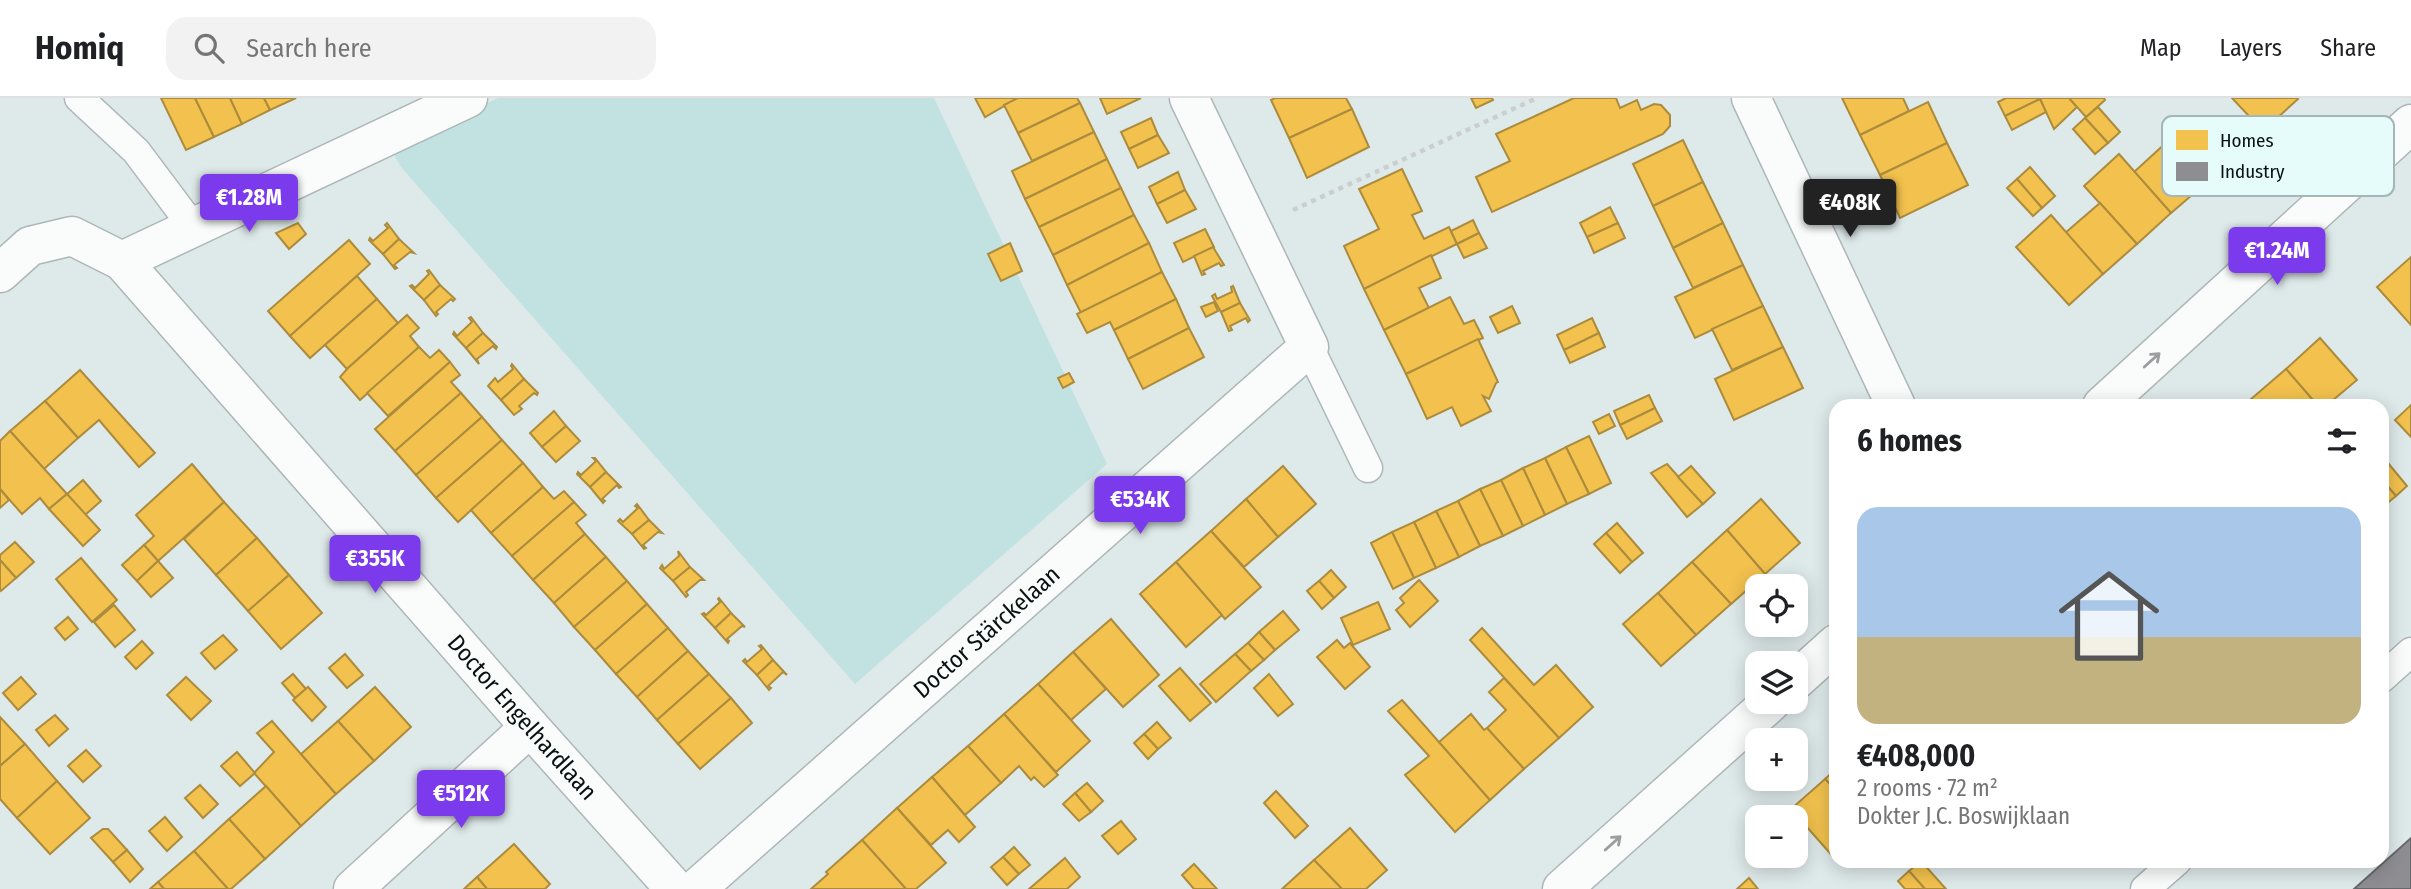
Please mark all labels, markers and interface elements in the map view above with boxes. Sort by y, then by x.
search box [166,17,656,80]
text: Homiq [35,28,124,68]
icon: search [190,29,228,67]
text: Search here [246,33,371,64]
text: Map [2140,34,2182,62]
text: Layers [2220,34,2282,62]
text: Share [2320,34,2376,62]
legend [2162,116,2394,196]
text: Homes [2220,129,2274,152]
text: Industry [2220,160,2285,183]
pin: €1.28M [192,174,306,234]
pin: €408K [1801,180,1899,239]
text: €1.28M [216,183,282,211]
text: €408K [1819,188,1881,216]
pin: €1.24M [2220,228,2334,287]
text: €1.24M [2244,236,2310,264]
one-way arrow [2143,352,2161,368]
icon: filters [2323,422,2361,460]
text: 6 homes [1857,423,1962,459]
pin: €534K [1091,476,1189,536]
text: €534K [1110,485,1170,513]
pin: €355K [326,536,424,595]
text: €355K [345,544,405,572]
icon: home [2046,553,2172,679]
street label: Doctor Stärckelaan [908,560,1065,704]
map controls [1745,574,1808,868]
button: locate [1745,574,1808,637]
street label: Doctor Engelhardlaan [442,629,603,806]
button: layers [1745,651,1808,714]
button: + [1745,728,1808,791]
text: €408,000 [1857,738,1975,774]
pin: €512K [412,770,510,830]
text: 2 rooms · 72 m² [1857,774,1998,802]
text: €512K [433,779,489,807]
text: Dokter J.C. Boswijklaan [1857,802,2070,830]
button: − [1745,805,1808,868]
one-way arrow [1604,835,1621,852]

